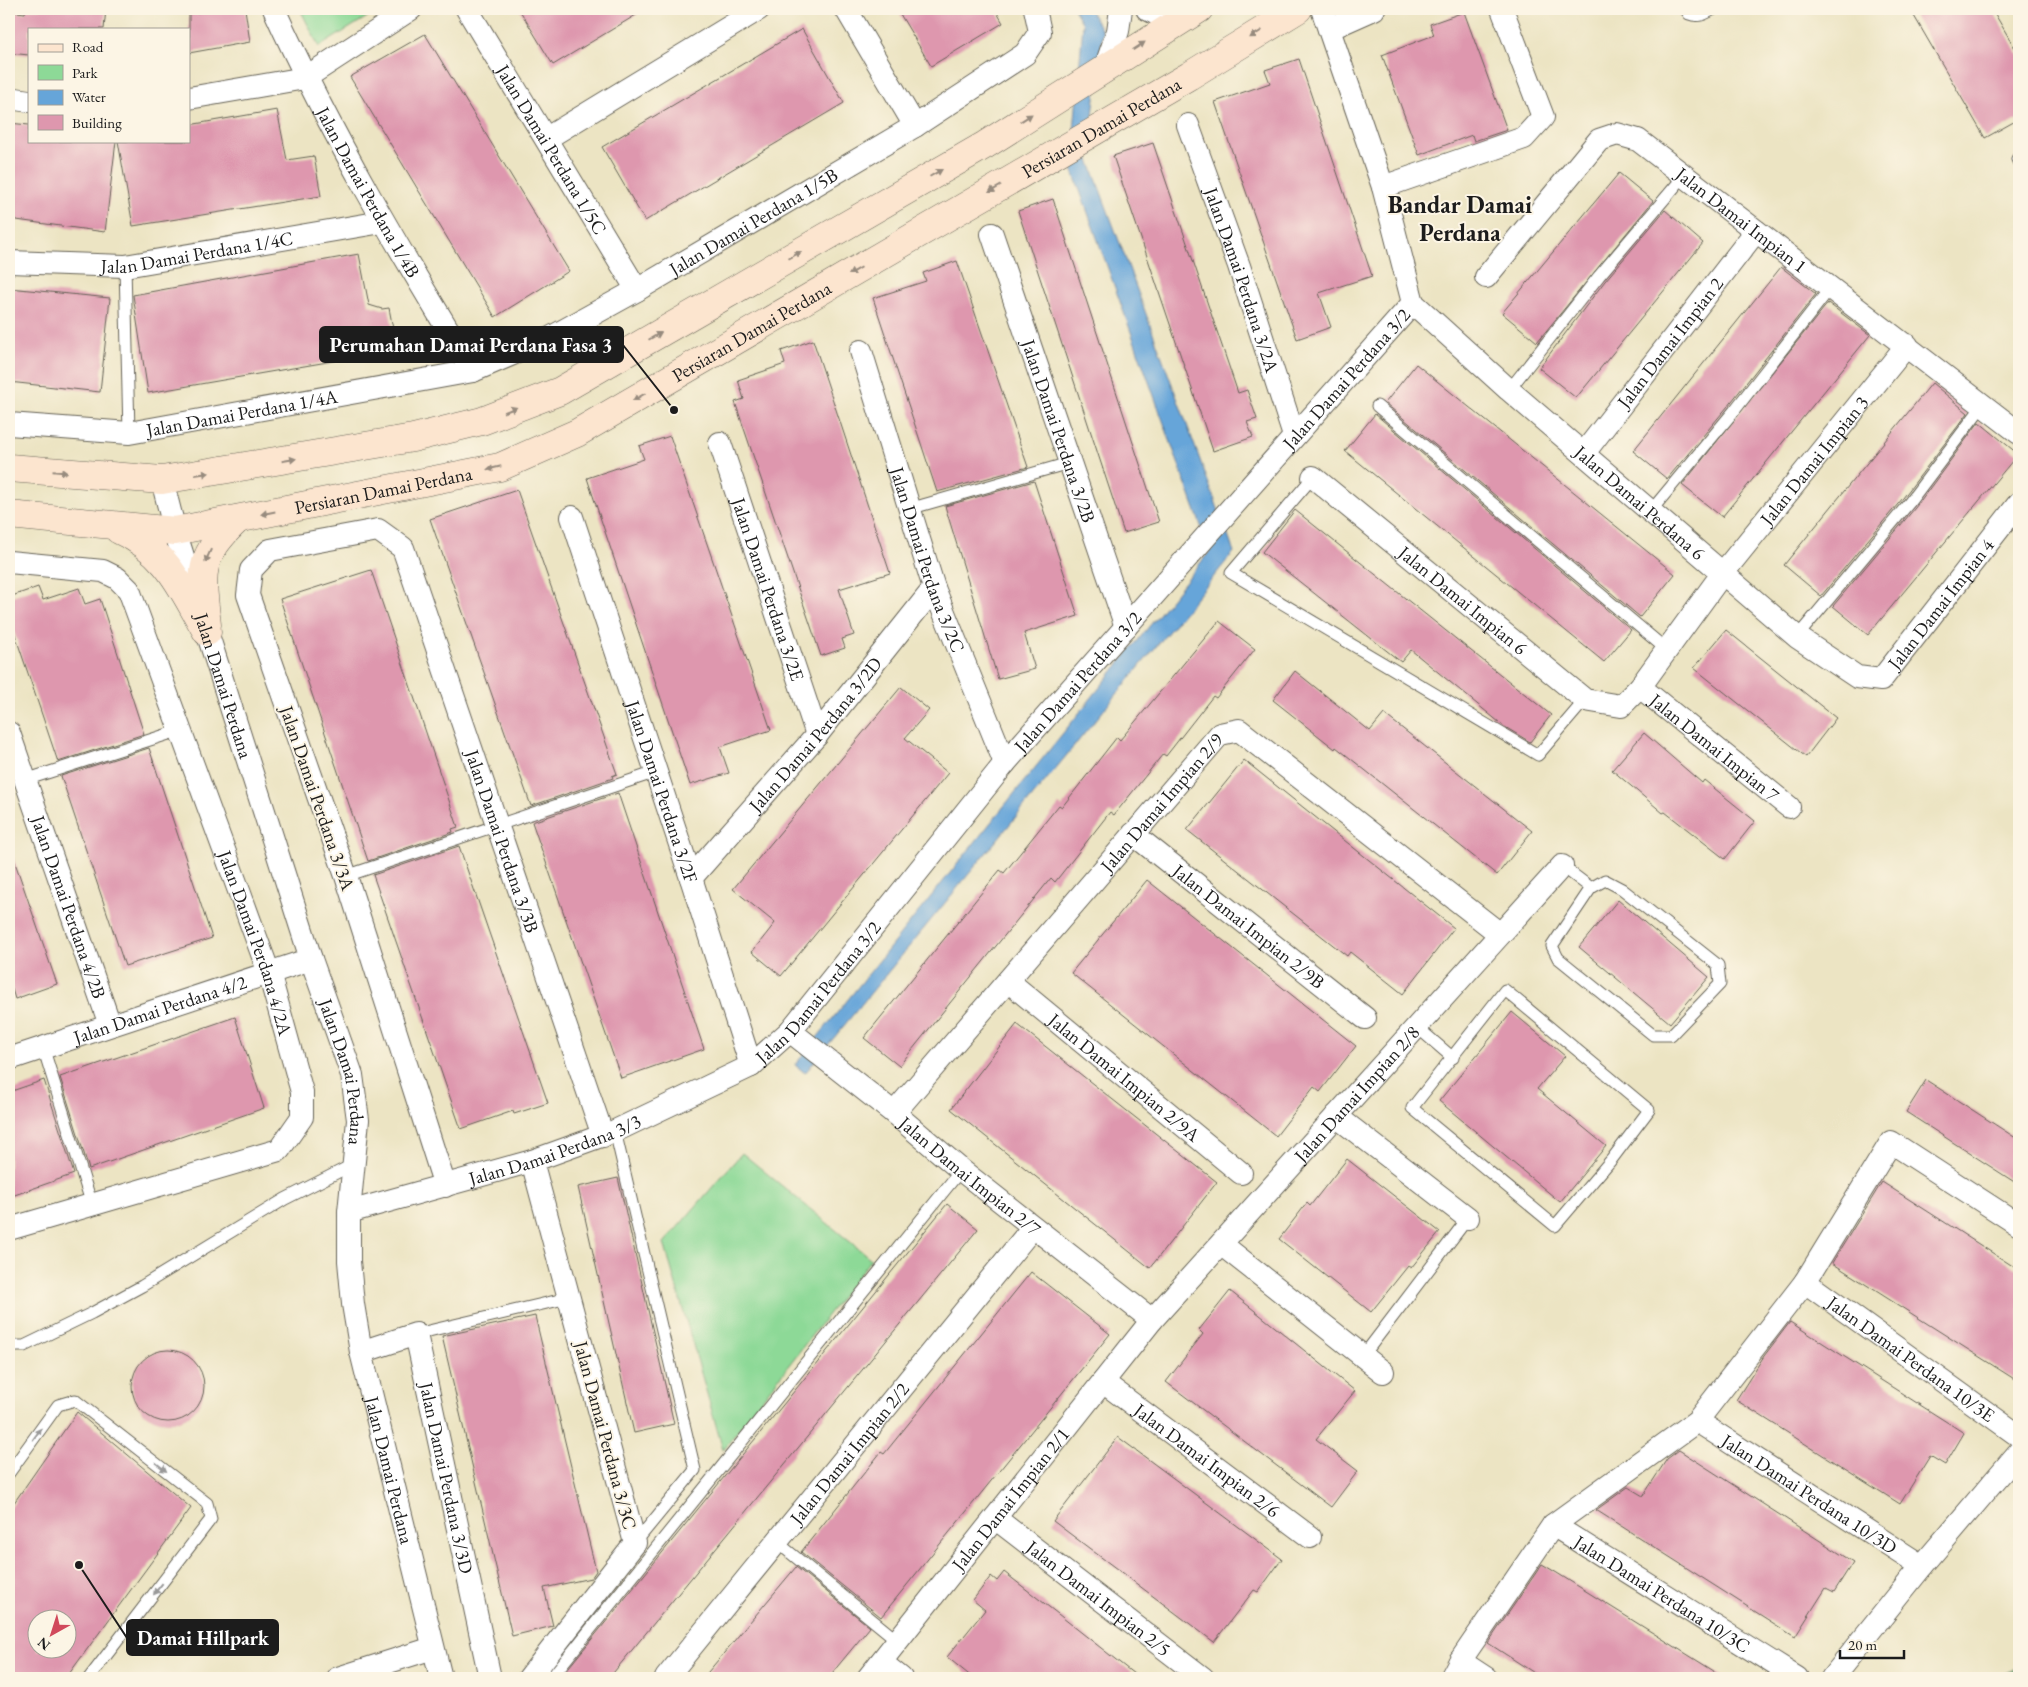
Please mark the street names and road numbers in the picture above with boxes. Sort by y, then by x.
street label: Jalan Damai Perdana 1/5C [489,58,612,239]
street label: Persiaran Damai Perdana [1017,71,1186,184]
street label: Jalan Damai Perdana 1/4B [310,101,426,282]
street label: Jalan Damai Impian 1 [1669,160,1812,278]
street label: Jalan Damai Perdana 1/5B [663,162,842,282]
street label: Jalan Damai Perdana 3/2A [1198,182,1285,376]
street label: Jalan Damai Perdana 1/4C [98,225,295,279]
street label: Jalan Damai Impian 2 [1610,272,1729,415]
street label: Persiaran Damai Perdana [667,275,836,388]
street label: Jalan Damai Perdana 3/2 [1276,303,1416,456]
street label: Jalan Damai Perdana 3/2B [1015,334,1101,526]
street label: Jalan Damai Perdana 1/4A [142,384,340,443]
street label: Jalan Damai Impian 3 [1753,391,1874,532]
street label: Jalan Damai Perdana 6 [1568,438,1710,566]
street label: Persiaran Damai Perdana [292,461,475,520]
street label: Jalan Damai Perdana 3/2C [884,462,971,656]
street label: Jalan Damai Perdana 3/2E [725,493,810,684]
street label: Jalan Damai Impian 4 [1881,533,2000,676]
street label: Jalan Damai Impian 6 [1392,539,1532,661]
street label: Jalan Damai Perdana 3/2 [1007,606,1147,759]
street label: Jalan Damai Perdana [188,608,259,762]
street label: Jalan Damai Perdana 3/2D [742,652,888,819]
street label: Jalan Damai Impian 7 [1643,687,1785,808]
street label: Jalan Damai Perdana 3/2F [620,695,704,886]
street label: Jalan Damai Perdana 3/3A [274,701,361,895]
street label: Jalan Damai Impian 2/9 [1094,728,1229,879]
street label: Jalan Damai Perdana 3/3B [459,745,545,936]
street label: Jalan Damai Perdana 4/2B [25,810,112,1002]
street label: Jalan Damai Perdana 4/2A [212,845,298,1039]
street label: Jalan Damai Impian 2/9B [1166,857,1330,994]
street label: Jalan Damai Perdana 3/2 [749,916,886,1071]
street label: Jalan Damai Perdana 4/2 [68,969,250,1050]
street label: Jalan Damai Perdana [312,993,370,1147]
street label: Jalan Damai Impian 2/9A [1042,1006,1206,1148]
street label: Jalan Damai Impian 2/8 [1287,1020,1425,1169]
street label: Jalan Damai Perdana 3/3 [464,1108,645,1192]
street label: Jalan Damai Impian 2/7 [892,1109,1047,1242]
street label: Jalan Damai Perdana 10/3E [1821,1289,2000,1428]
street label: Jalan Damai Perdana 3/3C [568,1336,643,1532]
street label: Jalan Damai Impian 2/2 [783,1377,915,1531]
street label: Jalan Damai Perdana 3/3D [413,1378,479,1576]
street label: Jalan Damai Perdana [359,1392,420,1547]
street label: Jalan Damai Impian 2/6 [1127,1396,1285,1523]
street label: Jalan Damai Impian 2/1 [945,1422,1075,1577]
street label: Jalan Damai Perdana 10/3D [1715,1427,1902,1560]
street label: Jalan Damai Perdana 10/3C [1568,1528,1755,1659]
street label: Jalan Damai Impian 2/5 [1020,1534,1176,1662]

